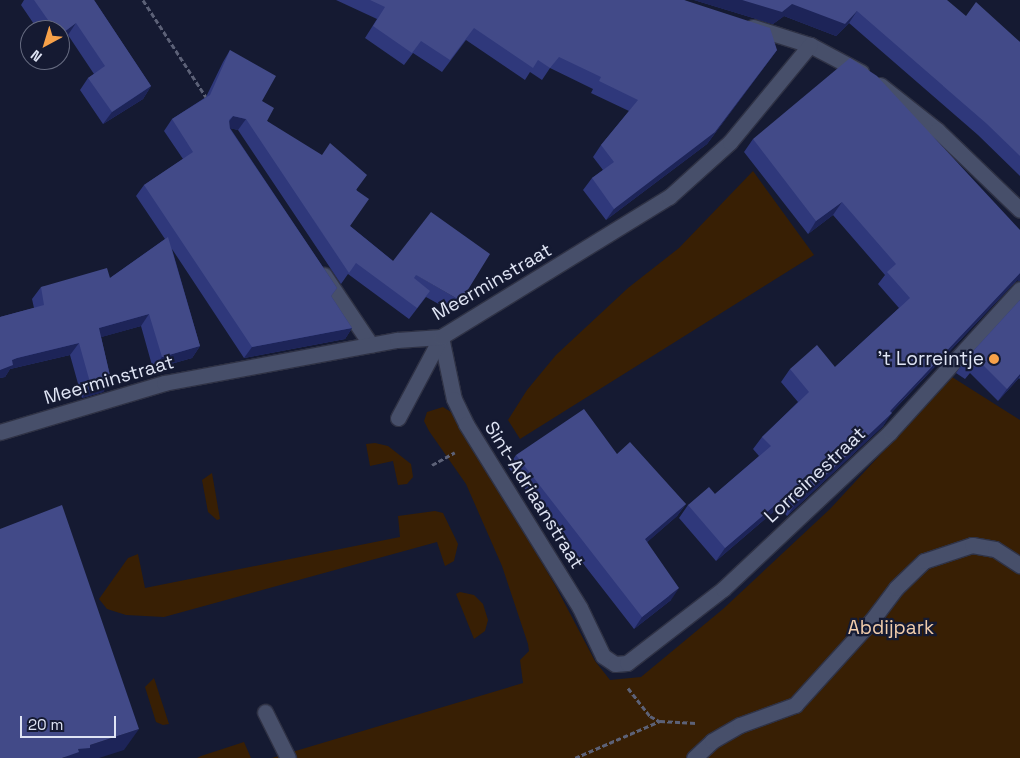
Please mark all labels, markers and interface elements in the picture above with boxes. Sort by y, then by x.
north arrow [20,20,70,70]
text: N [27,46,46,66]
street label: Meerminstraat [428,239,556,325]
place label: ’t Lorreintje [878,348,984,370]
street label: Meerminstraat [41,351,177,409]
marker: ’t Lorreintje [988,353,1000,365]
street label: Sint-Adriaanstraat [479,417,589,573]
street label: Lorreinestraat [760,422,870,528]
park label: Abdijpark [848,617,934,639]
scale bar [22,706,119,738]
text: 20 m [28,715,63,734]

